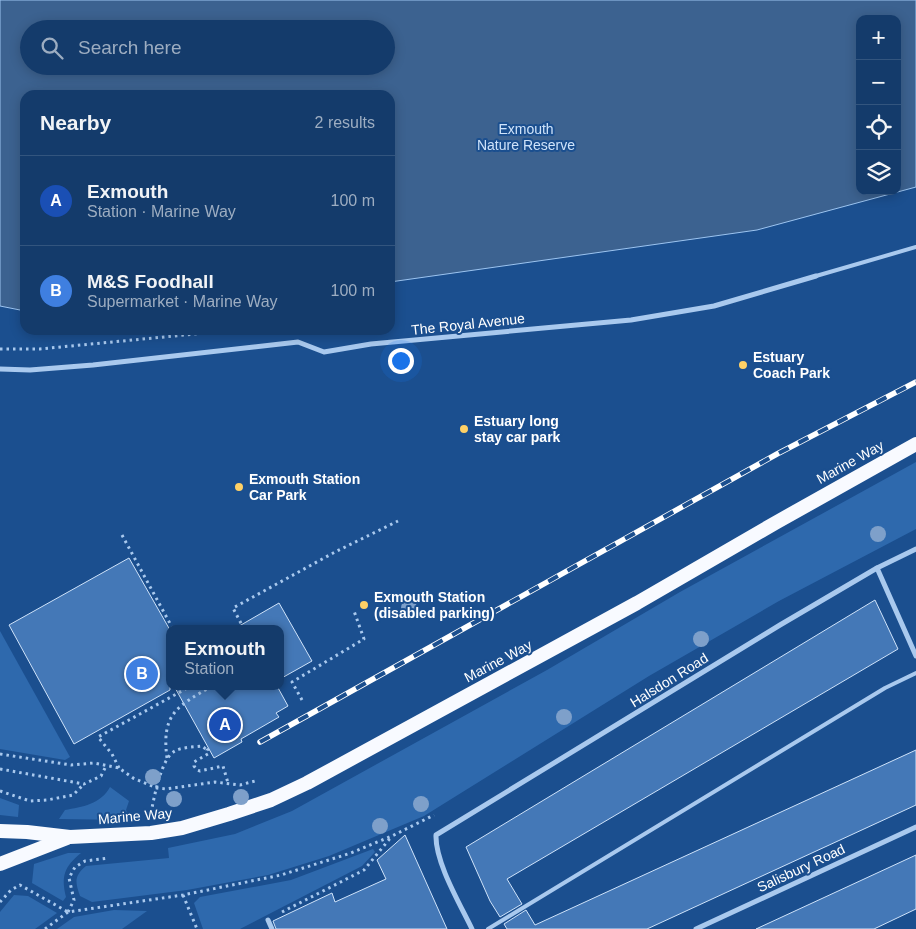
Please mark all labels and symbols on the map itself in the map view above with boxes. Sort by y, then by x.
park label: Exmouth Nature Reserve [477,121,575,153]
street label: The Royal Avenue [410,310,526,338]
your location [388,348,414,374]
place label: Estuary Coach Park [753,349,830,381]
marker: Estuary Coach Park [737,359,749,371]
place label: Estuary long stay car park [474,413,561,445]
marker: Estuary long stay car park [458,423,470,435]
street label: Marine Way [814,437,886,487]
place label: Exmouth Station Car Park [249,471,360,503]
marker: Exmouth Station Car Park [233,481,245,493]
place label: Exmouth Station (disabled parking) [374,589,495,621]
marker: Exmouth Station (disabled parking) [358,599,370,611]
street label: Marine Way [461,637,535,685]
street label: Halsdon Road [627,650,711,710]
pin: B [126,655,158,693]
pin: A [209,706,241,744]
street label: Marine Way [97,805,173,827]
street label: Salisbury Road [755,841,847,895]

